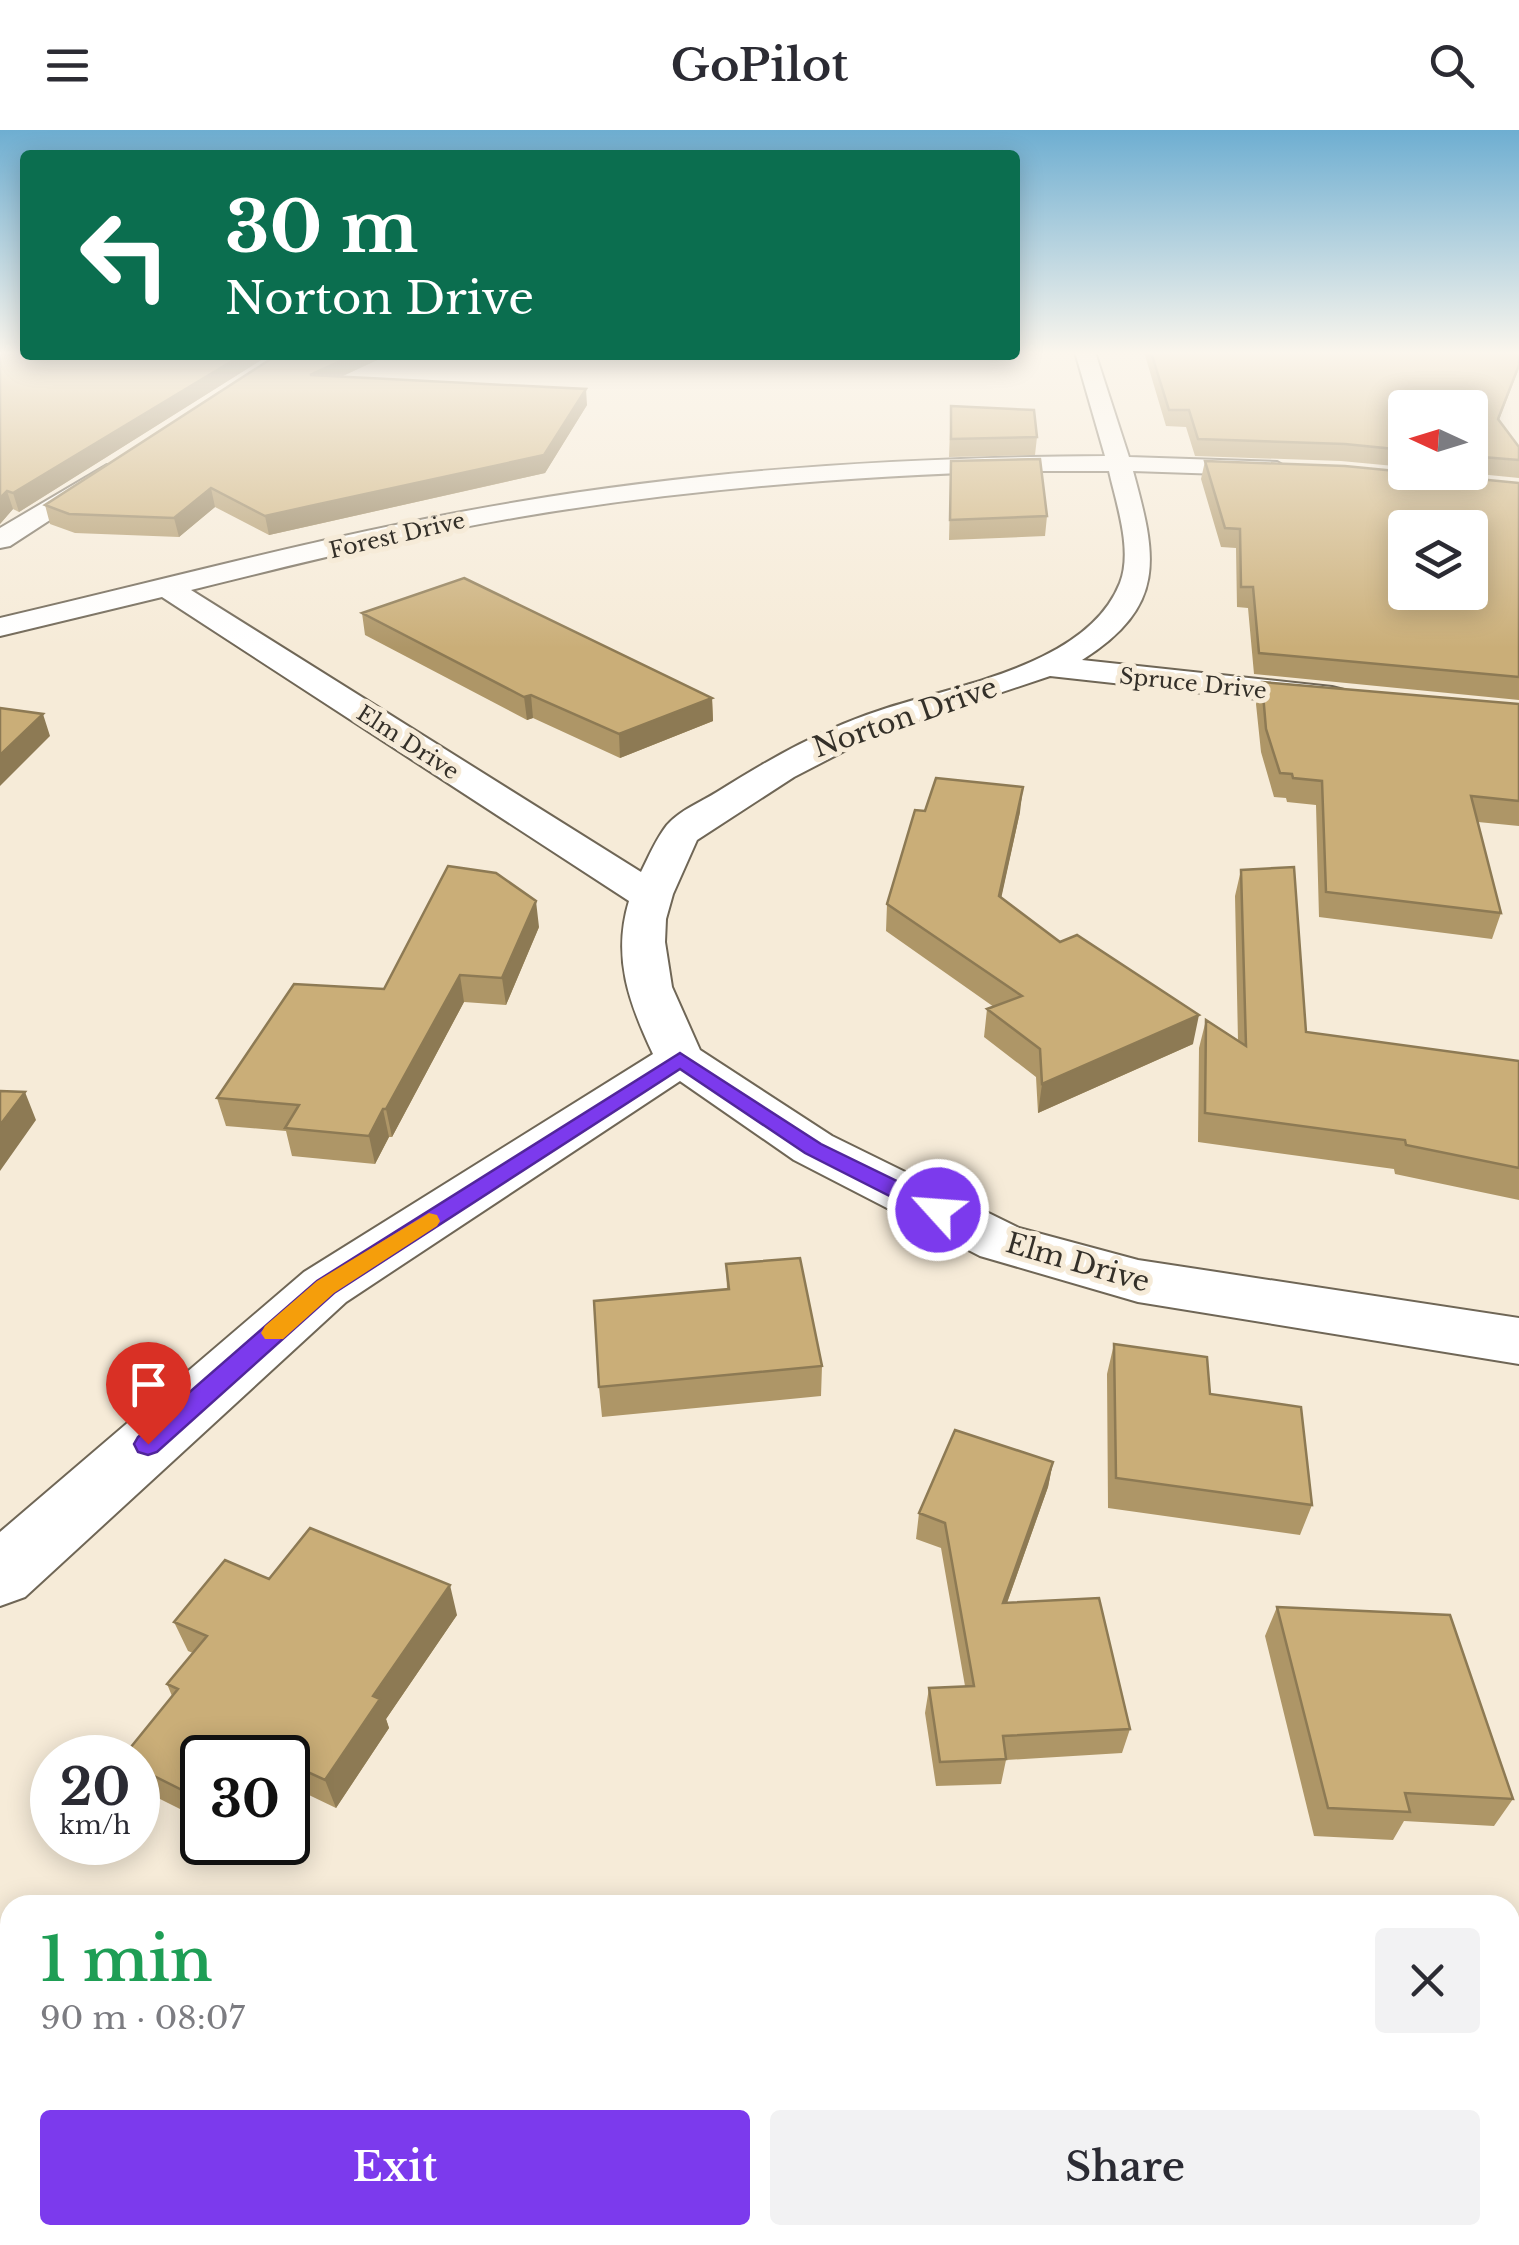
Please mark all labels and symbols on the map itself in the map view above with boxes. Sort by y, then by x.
north arrow [1388,390,1488,490]
street label: Forest Drive [327,507,468,564]
street label: Spruce Drive [1118,662,1268,705]
street label: Norton Drive [809,670,1002,765]
street label: Elm Drive [352,700,464,785]
position arrow [886,1158,990,1262]
street label: Elm Drive [1002,1225,1154,1300]
pin [106,1342,191,1445]
speed limit sign: 30 [180,1735,310,1865]

